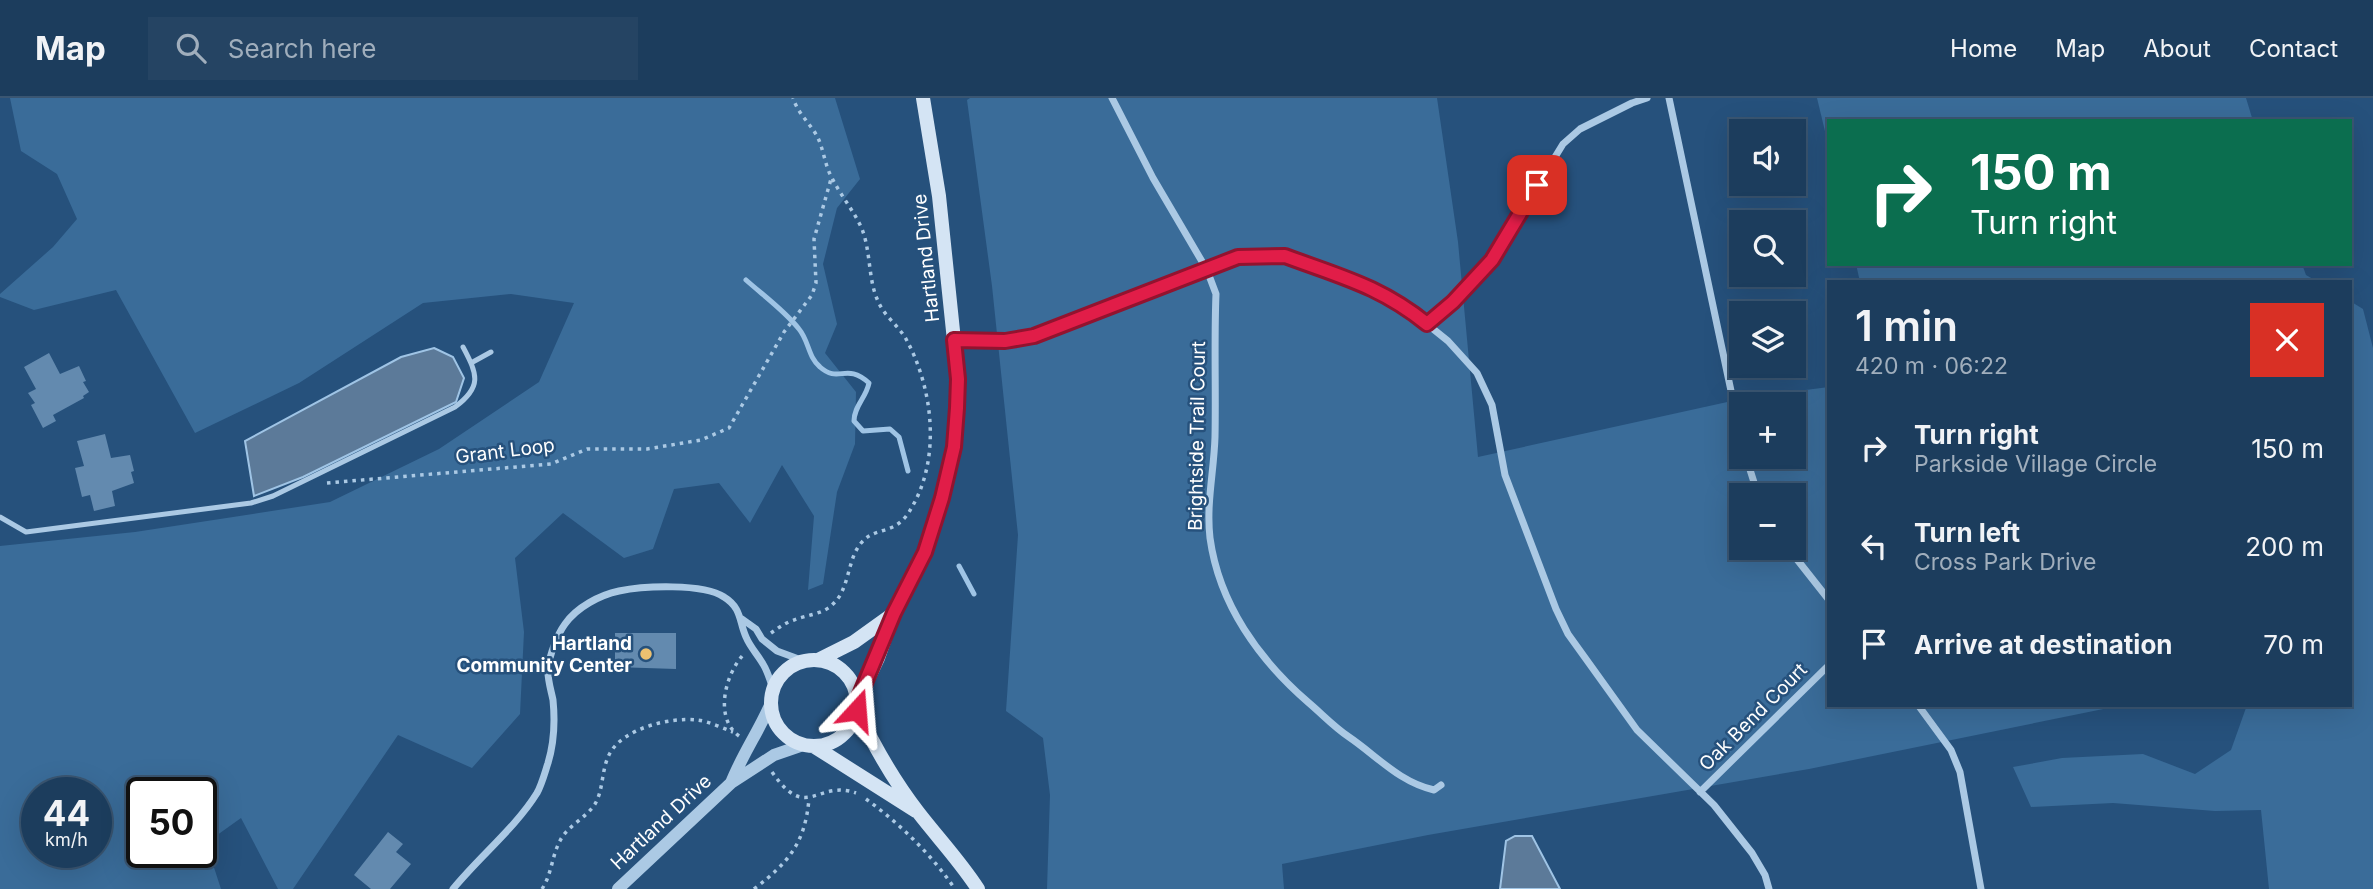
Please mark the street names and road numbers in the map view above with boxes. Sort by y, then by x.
street label: Hartland Drive [908,193,944,323]
street label: Brightside Trail Court [1184,341,1210,531]
street label: Grant Loop [454,433,556,469]
street label: Oak Bend Court [1694,658,1812,776]
street label: Hartland Drive [606,770,716,874]

